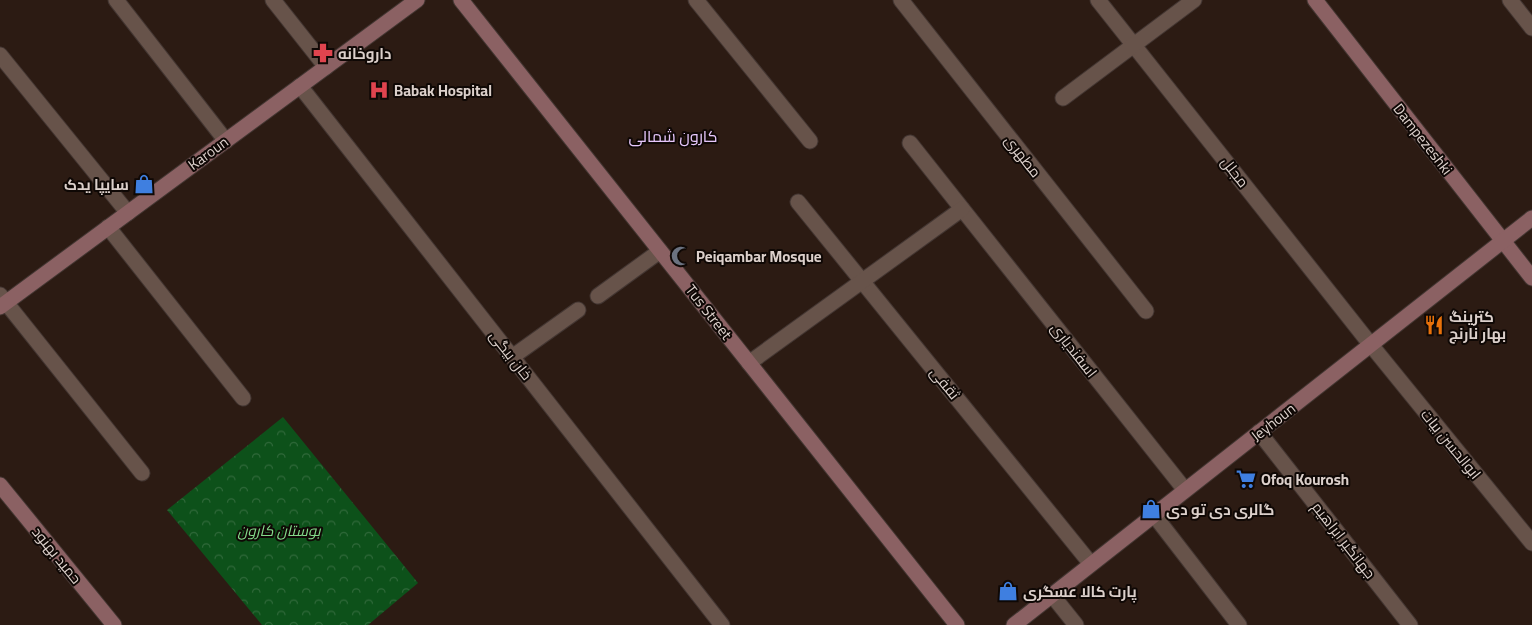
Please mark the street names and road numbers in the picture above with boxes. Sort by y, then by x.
street label: Dampezeshki [1385,97,1461,181]
street label: Karoun [181,128,235,178]
street label: مطهری [997,128,1049,184]
street label: مجلل [1213,150,1257,194]
street label: Tus Street [678,278,741,347]
street label: اسفندیاری [1043,316,1105,384]
street label: خان بیگی [482,323,540,387]
street label: ثقفی [922,360,968,406]
street label: Jeyhoun [1244,395,1302,449]
street label: ابوالحسن بیات [1413,402,1489,486]
street label: جهانگیر ابراهیم [1304,495,1384,585]
street label: حمید بهنود [24,519,90,591]

